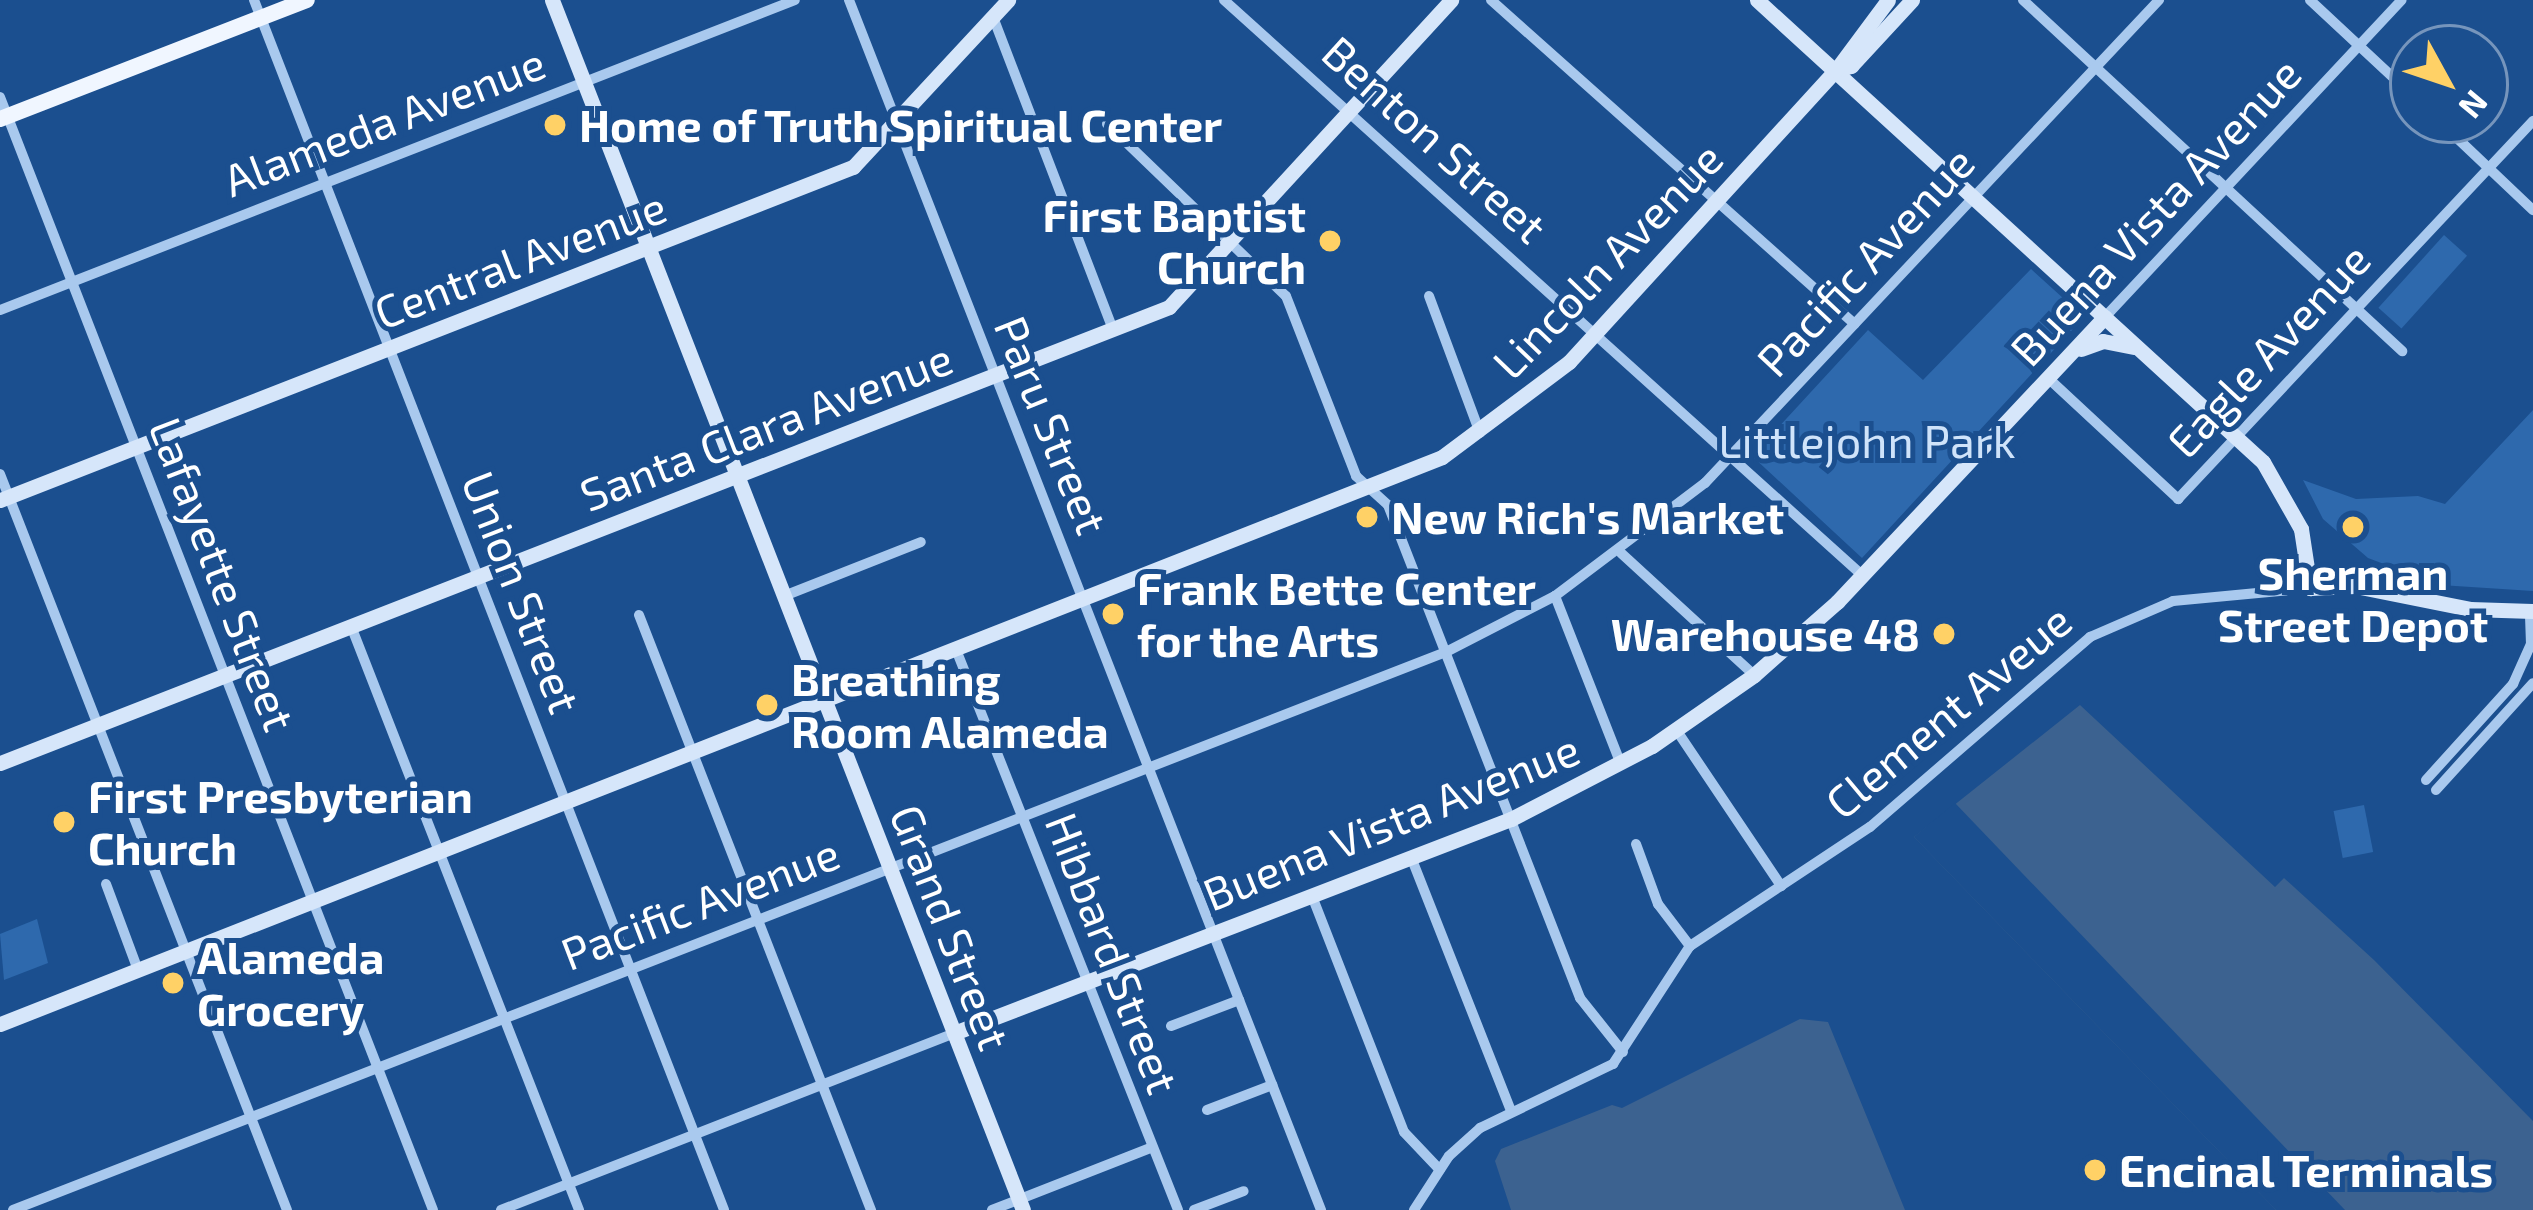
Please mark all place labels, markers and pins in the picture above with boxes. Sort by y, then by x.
place label: Home of Truth Spiritual Center [579,98,1225,152]
marker: Home of Truth Spiritual Center [542,112,568,138]
place label: First Baptist Church [1043,188,1306,294]
marker: First Baptist Church [1317,228,1343,254]
place label: New Rich's Market [1391,490,1785,544]
marker: New Rich's Market [1354,504,1380,530]
marker: Sherman Street Depot [2340,514,2366,540]
place label: Sherman Street Depot [2218,546,2488,652]
place label: Frank Bette Center for the Arts [1137,561,1536,667]
marker: Frank Bette Center for the Arts [1100,601,1126,627]
place label: Warehouse 48 [1611,607,1920,661]
marker: Warehouse 48 [1931,621,1957,647]
place label: Breathing Room Alameda [791,652,1110,758]
marker: Breathing Room Alameda [754,692,780,718]
place label: First Presbyterian Church [88,769,473,875]
marker: First Presbyterian Church [51,809,77,835]
place label: Alameda Grocery [197,930,384,1036]
marker: Alameda Grocery [160,970,186,996]
place label: Encinal Terminals [2119,1143,2495,1197]
marker: Encinal Terminals [2082,1157,2108,1183]

